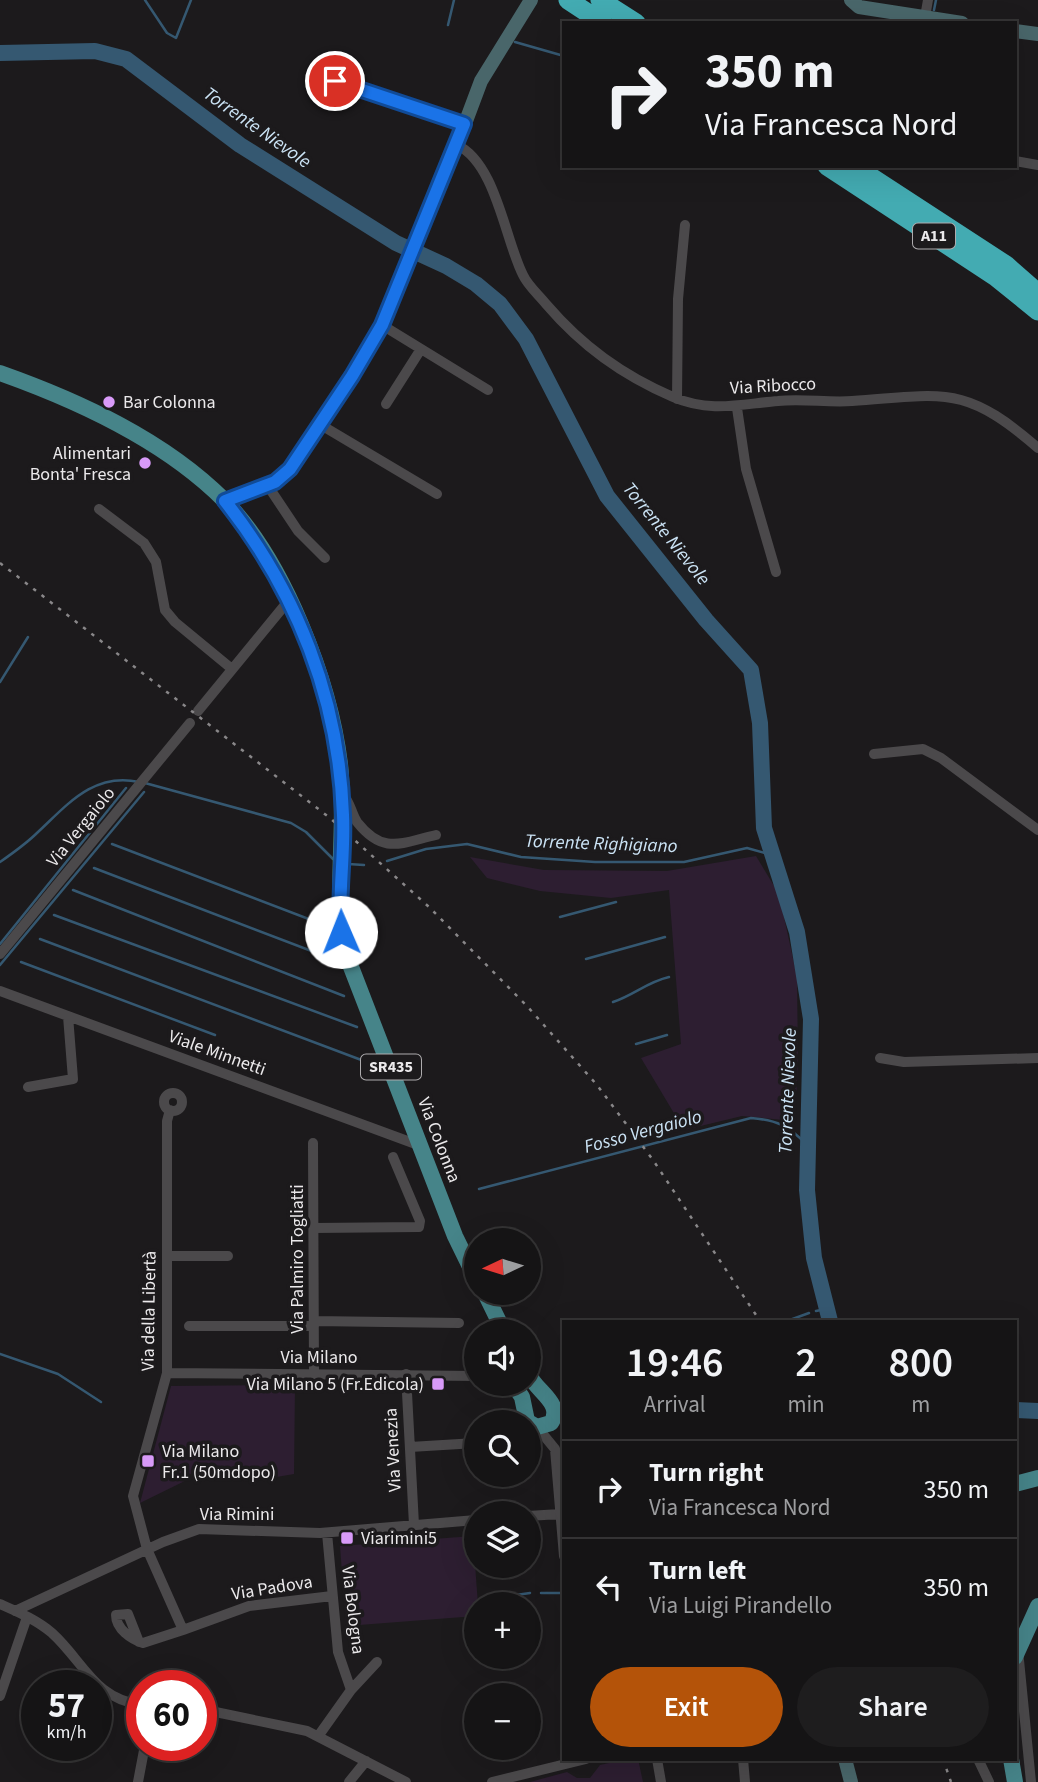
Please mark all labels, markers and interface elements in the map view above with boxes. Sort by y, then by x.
text: 350 m [705,37,834,107]
icon: right [590,49,681,140]
pin [305,51,365,111]
icon: arrive [316,62,354,100]
water label: Torrente Nievole [198,81,316,175]
text: Via Francesca Nord [705,102,958,148]
road number: A11 [913,224,955,248]
street label: Via Ribocco [729,371,817,401]
place label: Bar Colonna [123,390,216,415]
marker: Bar Colonna [101,394,117,410]
place label: Alimentari Bonta' Fresca [30,441,131,487]
marker: Alimentari Bonta' Fresca [137,455,153,471]
water label: Torrente Nievole [616,477,716,591]
street label: Via Vergaiolo [41,782,121,872]
water label: Torrente Righigiano [524,828,678,860]
position arrow [304,895,378,969]
street label: Viale Minnetti [165,1024,269,1082]
water label: Torrente Nievole [772,1028,804,1154]
road number: SR435 [361,1054,421,1079]
street label: Via Colonna [411,1094,467,1186]
water label: Fosso Vergaiolo [581,1103,705,1161]
street label: Via Palmiro Togliatti [285,1184,310,1334]
north arrow [464,1228,541,1306]
map controls [464,1228,541,1760]
street label: Via della Libertà [135,1251,163,1371]
button: sound [464,1319,541,1396]
text: 19:46 [626,1333,724,1393]
text: 2 [795,1333,817,1393]
text: 800 [889,1333,953,1393]
street label: Via Milano [280,1345,358,1370]
place label: Via Milano 5 (Fr.Edicola) [247,1372,424,1397]
marker: Via Milano 5 (Fr.Edicola) [430,1376,446,1392]
text: Arrival [644,1388,706,1421]
text: min [787,1388,825,1421]
text: m [911,1388,930,1421]
street label: Via Venezia [378,1407,408,1493]
button: search [464,1410,541,1487]
place label: Via Milano Fr.1 (50mdopo) [162,1439,276,1485]
marker: Via Milano Fr.1 (50mdopo) [140,1453,156,1469]
text: Turn right [649,1454,764,1491]
icon: right [590,1470,628,1508]
text: 350 m [923,1471,989,1508]
text: Via Francesca Nord [649,1491,831,1524]
button: layers [464,1501,541,1578]
street label: Via Rimini [200,1502,274,1527]
place label: Viarimini5 [361,1526,437,1551]
marker: Viarimini5 [339,1530,355,1546]
text: Turn left [649,1552,746,1589]
street label: Via Bologna [335,1564,371,1656]
icon: left [590,1568,628,1606]
street label: Via Padova [230,1569,314,1607]
text: 350 m [923,1569,989,1606]
text: Via Luigi Pirandello [649,1589,832,1622]
button: + [464,1592,541,1669]
button: Exit [590,1667,783,1747]
button: Share [797,1667,989,1747]
speed limit sign: 60 [126,1670,217,1761]
text: 57 [48,1681,85,1731]
button: − [464,1683,541,1760]
text: km/h [47,1720,86,1745]

